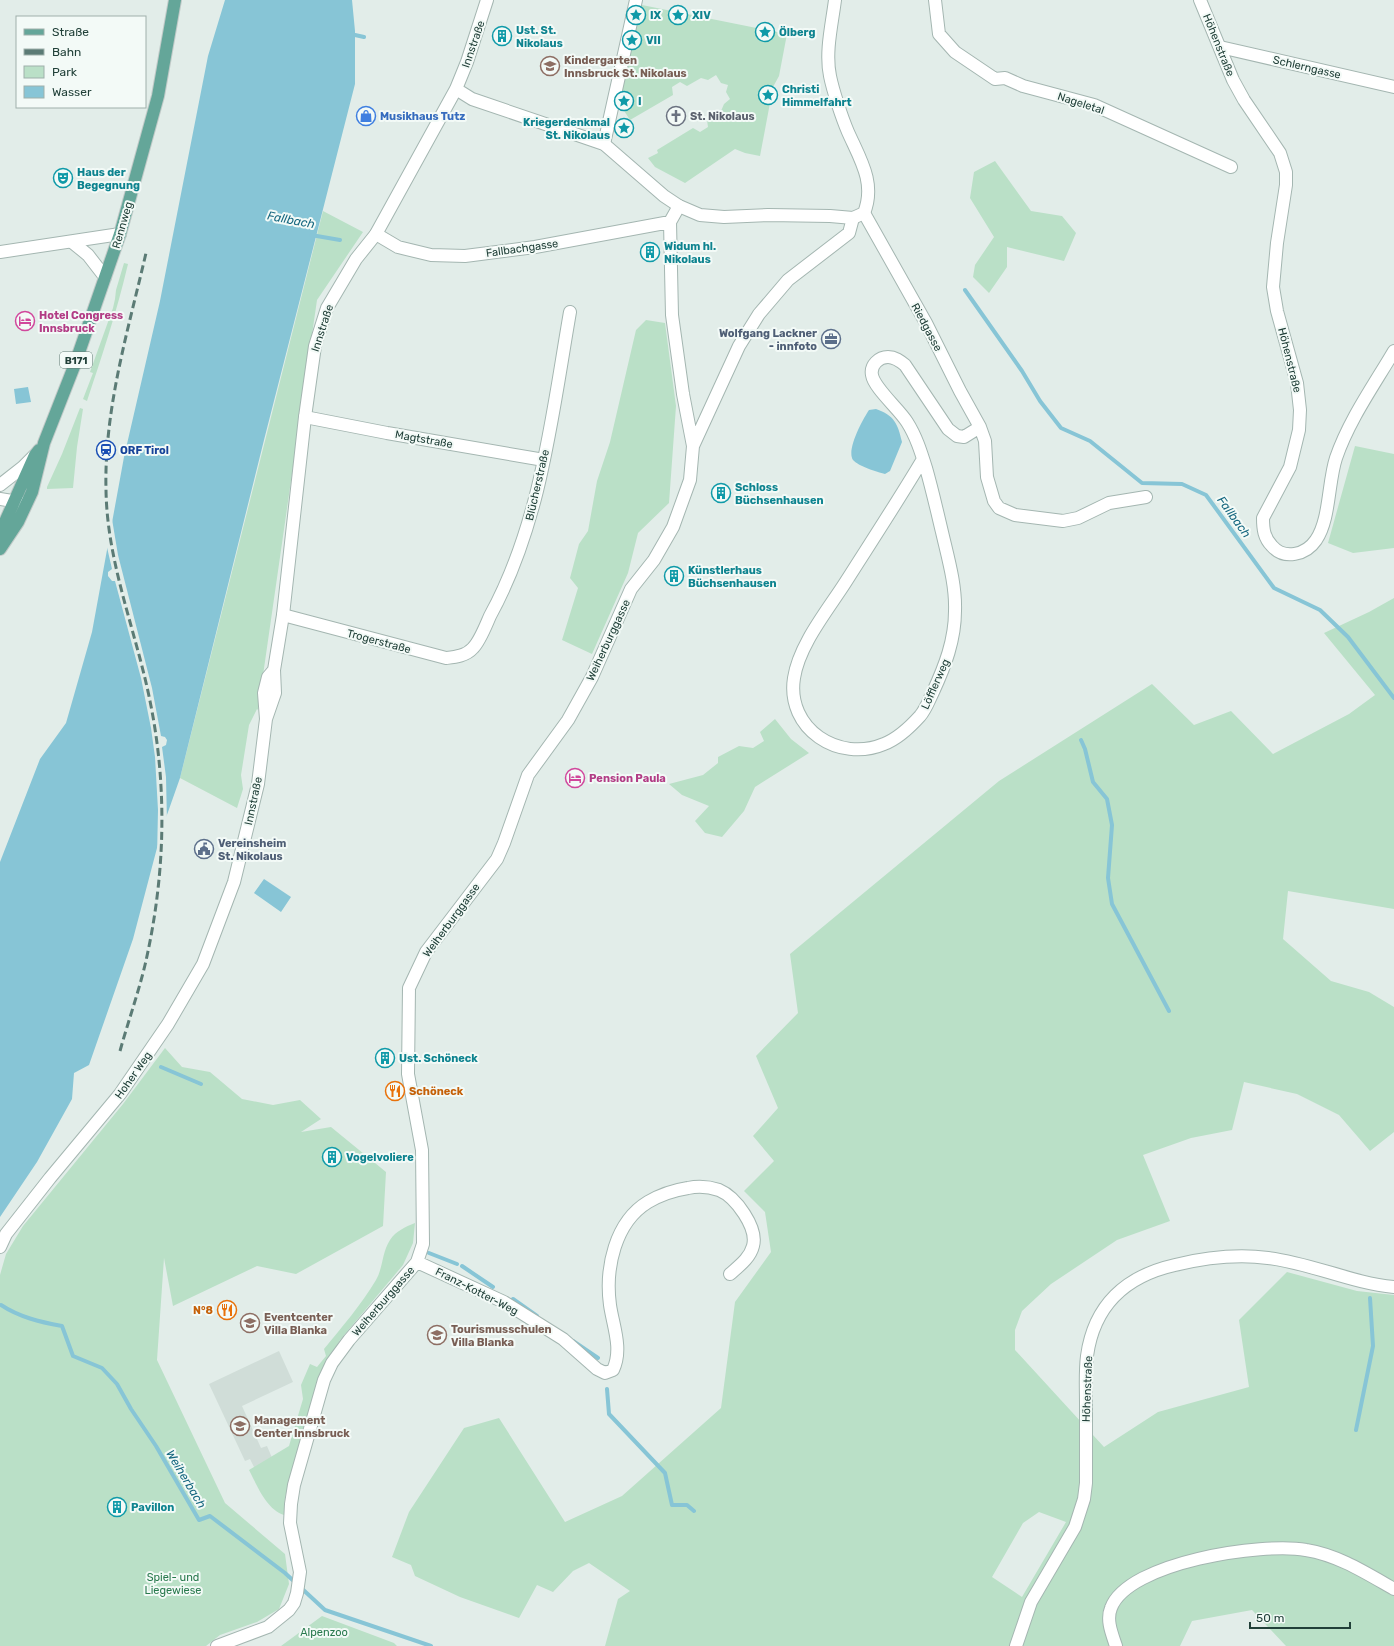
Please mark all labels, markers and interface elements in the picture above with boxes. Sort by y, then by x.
place icon: IX [625,4,647,26]
place icon: XIV [667,4,689,26]
place label: IX [650,9,662,22]
place label: XIV [692,9,711,22]
street label: Höhenstraße [1200,12,1237,78]
legend [16,16,146,108]
street label: Innstraße [459,19,488,69]
place icon: Ölberg [754,21,776,43]
place label: Ust. St. Nikolaus [516,24,563,50]
text: Straße [52,25,89,39]
building icon: Ust. St. Nikolaus [491,25,513,47]
place label: Ölberg [779,26,815,39]
place icon: VII [621,29,643,51]
place label: VII [646,34,661,47]
text: Bahn [52,45,81,59]
street label: Schlerngasse [1272,53,1342,82]
place label: Kindergarten Innsbruck St. Nikolaus [564,54,687,80]
school or university icon: Kindergarten Innsbruck St. Nikolaus [539,55,561,77]
text: Park [52,65,78,79]
place label: Christi Himmelfahrt [782,83,852,109]
place icon: Christi Himmelfahrt [757,84,779,106]
text: Wasser [52,85,92,99]
place icon: I [613,90,635,112]
street label: Nageletal [1056,90,1106,117]
place label: I [638,95,642,108]
shop icon: Musikhaus Tutz [355,105,377,127]
church icon: St. Nikolaus [665,105,687,127]
place label: Musikhaus Tutz [380,110,465,123]
place label: St. Nikolaus [690,110,755,123]
place label: Kriegerdenkmal St. Nikolaus [523,116,610,142]
place icon: Kriegerdenkmal St. Nikolaus [613,117,635,139]
place label: Haus der Begegnung [77,166,140,192]
theatre icon: Haus der Begegnung [52,167,74,189]
street label: Rennweg [110,200,135,250]
water label: Fallbach [266,209,316,231]
street label: Fallbachgasse [485,237,559,260]
place label: Widum hl. Nikolaus [664,240,716,266]
building icon: Widum hl. Nikolaus [639,241,661,263]
street label: Riedgasse [908,301,945,354]
street label: Innstraße [309,303,336,353]
place label: Hotel Congress Innsbruck [39,309,123,335]
hotel icon: Hotel Congress Innsbruck [14,310,36,332]
street label: Höhenstraße [1275,326,1304,394]
place label: Wolfgang Lackner - innfoto [719,327,817,353]
office icon: Wolfgang Lackner - innfoto [820,328,842,350]
road number: B171 [60,352,92,368]
street label: Magtstraße [394,428,454,451]
station icon: ORF Tirol [95,439,117,461]
place label: ORF Tirol [120,444,169,457]
street label: Blücherstraße [523,448,552,522]
place label: Schloss Büchsenhausen [735,481,824,507]
building icon: Schloss Büchsenhausen [710,482,732,504]
water label: Fallbach [1214,493,1254,541]
place label: Künstlerhaus Büchsenhausen [688,564,777,590]
building icon: Künstlerhaus Büchsenhausen [663,565,685,587]
street label: Weiherburggasse [584,597,633,683]
street label: Trogerstraße [346,627,412,656]
street label: Löfflerweg [919,657,952,712]
hotel icon: Pension Paula [564,767,586,789]
place label: Pension Paula [589,772,666,785]
street label: Innstraße [242,776,265,826]
place label: Vereinsheim St. Nikolaus [218,837,286,863]
public building icon: Vereinsheim St. Nikolaus [193,838,215,860]
street label: Weiherburggasse [420,881,483,960]
building icon: Ust. Schöneck [374,1047,396,1069]
street label: Hoher Weg [112,1049,154,1101]
place label: Ust. Schöneck [399,1052,478,1065]
restaurant icon: Schöneck [384,1080,406,1102]
place label: Schöneck [409,1085,464,1098]
building icon: Vogelvoliere [321,1146,343,1168]
place label: Vogelvoliere [346,1151,414,1164]
street label: Weiherburggasse [350,1264,417,1339]
street label: Franz-Kotter-Weg [433,1265,520,1318]
restaurant icon: N°8 [216,1299,238,1321]
place label: N°8 [193,1304,213,1317]
place label: Eventcenter Villa Blanka [264,1311,333,1337]
school or university icon: Eventcenter Villa Blanka [239,1312,261,1334]
place label: Tourismusschulen Villa Blanka [451,1323,552,1349]
school or university icon: Tourismusschulen Villa Blanka [426,1324,448,1346]
street label: Höhenstraße [1080,1356,1095,1422]
place label: Management Center Innsbruck [254,1414,350,1440]
school or university icon: Management Center Innsbruck [229,1415,251,1437]
water label: Weiherbach [163,1447,209,1511]
building icon: Pavillon [106,1496,128,1518]
place label: Pavillon [131,1501,174,1514]
park label: Spiel- und Liegewiese [144,1571,202,1597]
scale bar [1250,1604,1350,1630]
text: 50 m [1256,1611,1284,1625]
park label: Alpenzoo [300,1626,348,1639]

